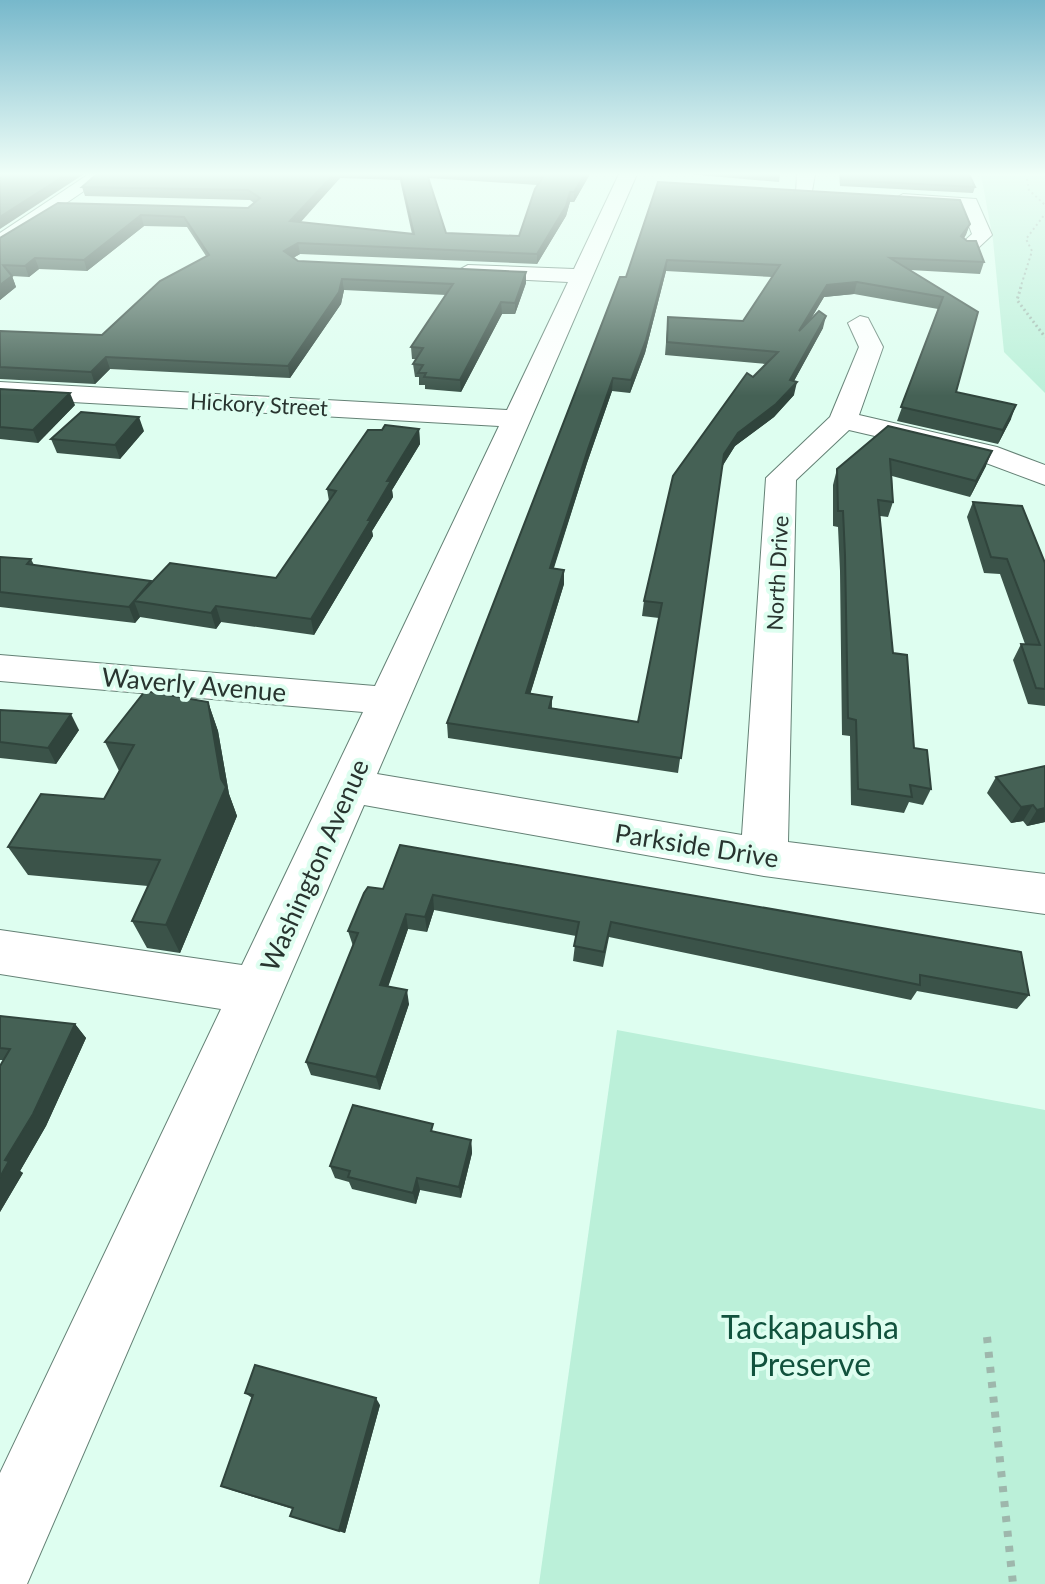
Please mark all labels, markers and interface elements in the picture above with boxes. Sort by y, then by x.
street label: Hickory Street [189,387,329,421]
street label: North Drive [761,515,793,631]
street label: Waverly Avenue [100,660,288,708]
street label: Washington Avenue [253,754,375,976]
street label: Parkside Drive [613,816,781,874]
park label: Tackapausha Preserve [721,1307,899,1383]

